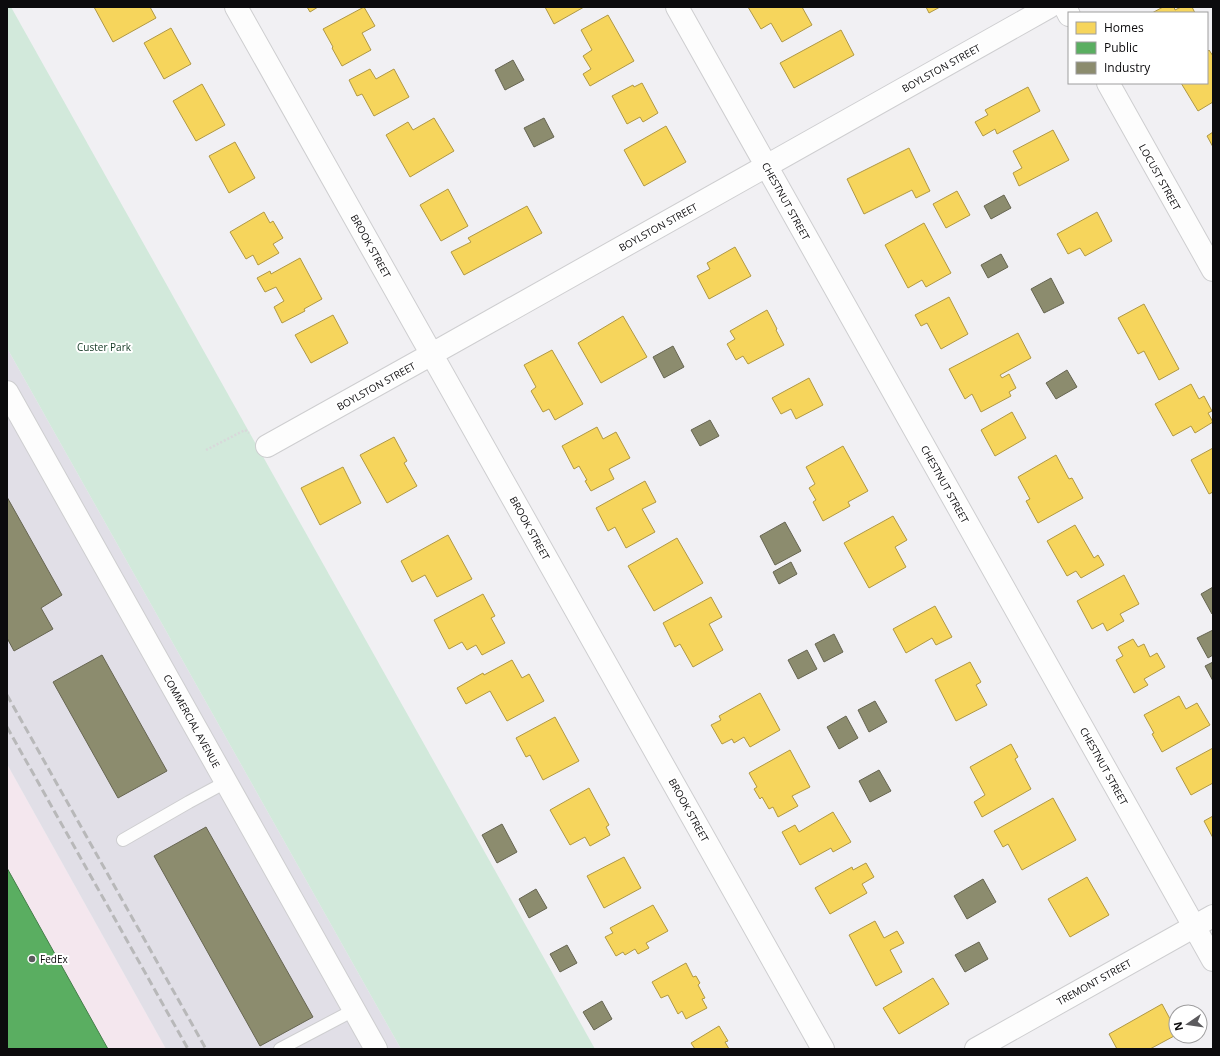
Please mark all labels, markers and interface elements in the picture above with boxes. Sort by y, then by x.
legend [1068,12,1208,84]
text: Homes [1104,19,1144,36]
text: Public [1104,39,1138,56]
street label: BOYLSTON STREET [899,40,983,95]
text: Industry [1104,59,1151,76]
street label: LOCUST STREET [1136,141,1184,213]
street label: CHESTNUT STREET [759,160,813,243]
street label: BOYLSTON STREET [616,199,700,254]
street label: BROOK STREET [348,212,394,281]
park label: Custer Park [77,340,132,354]
street label: BOYLSTON STREET [334,358,418,413]
street label: CHESTNUT STREET [918,443,972,526]
street label: BROOK STREET [507,494,553,563]
street label: COMMERCIAL AVENUE [160,672,224,770]
street label: CHESTNUT STREET [1077,725,1131,808]
street label: BROOK STREET [666,776,712,845]
place label: FedEx [40,952,68,966]
marker: FedEx [27,954,37,964]
street label: TREMONT STREET [1054,955,1134,1008]
north arrow [1168,1004,1208,1044]
text: N [1169,1020,1186,1032]

